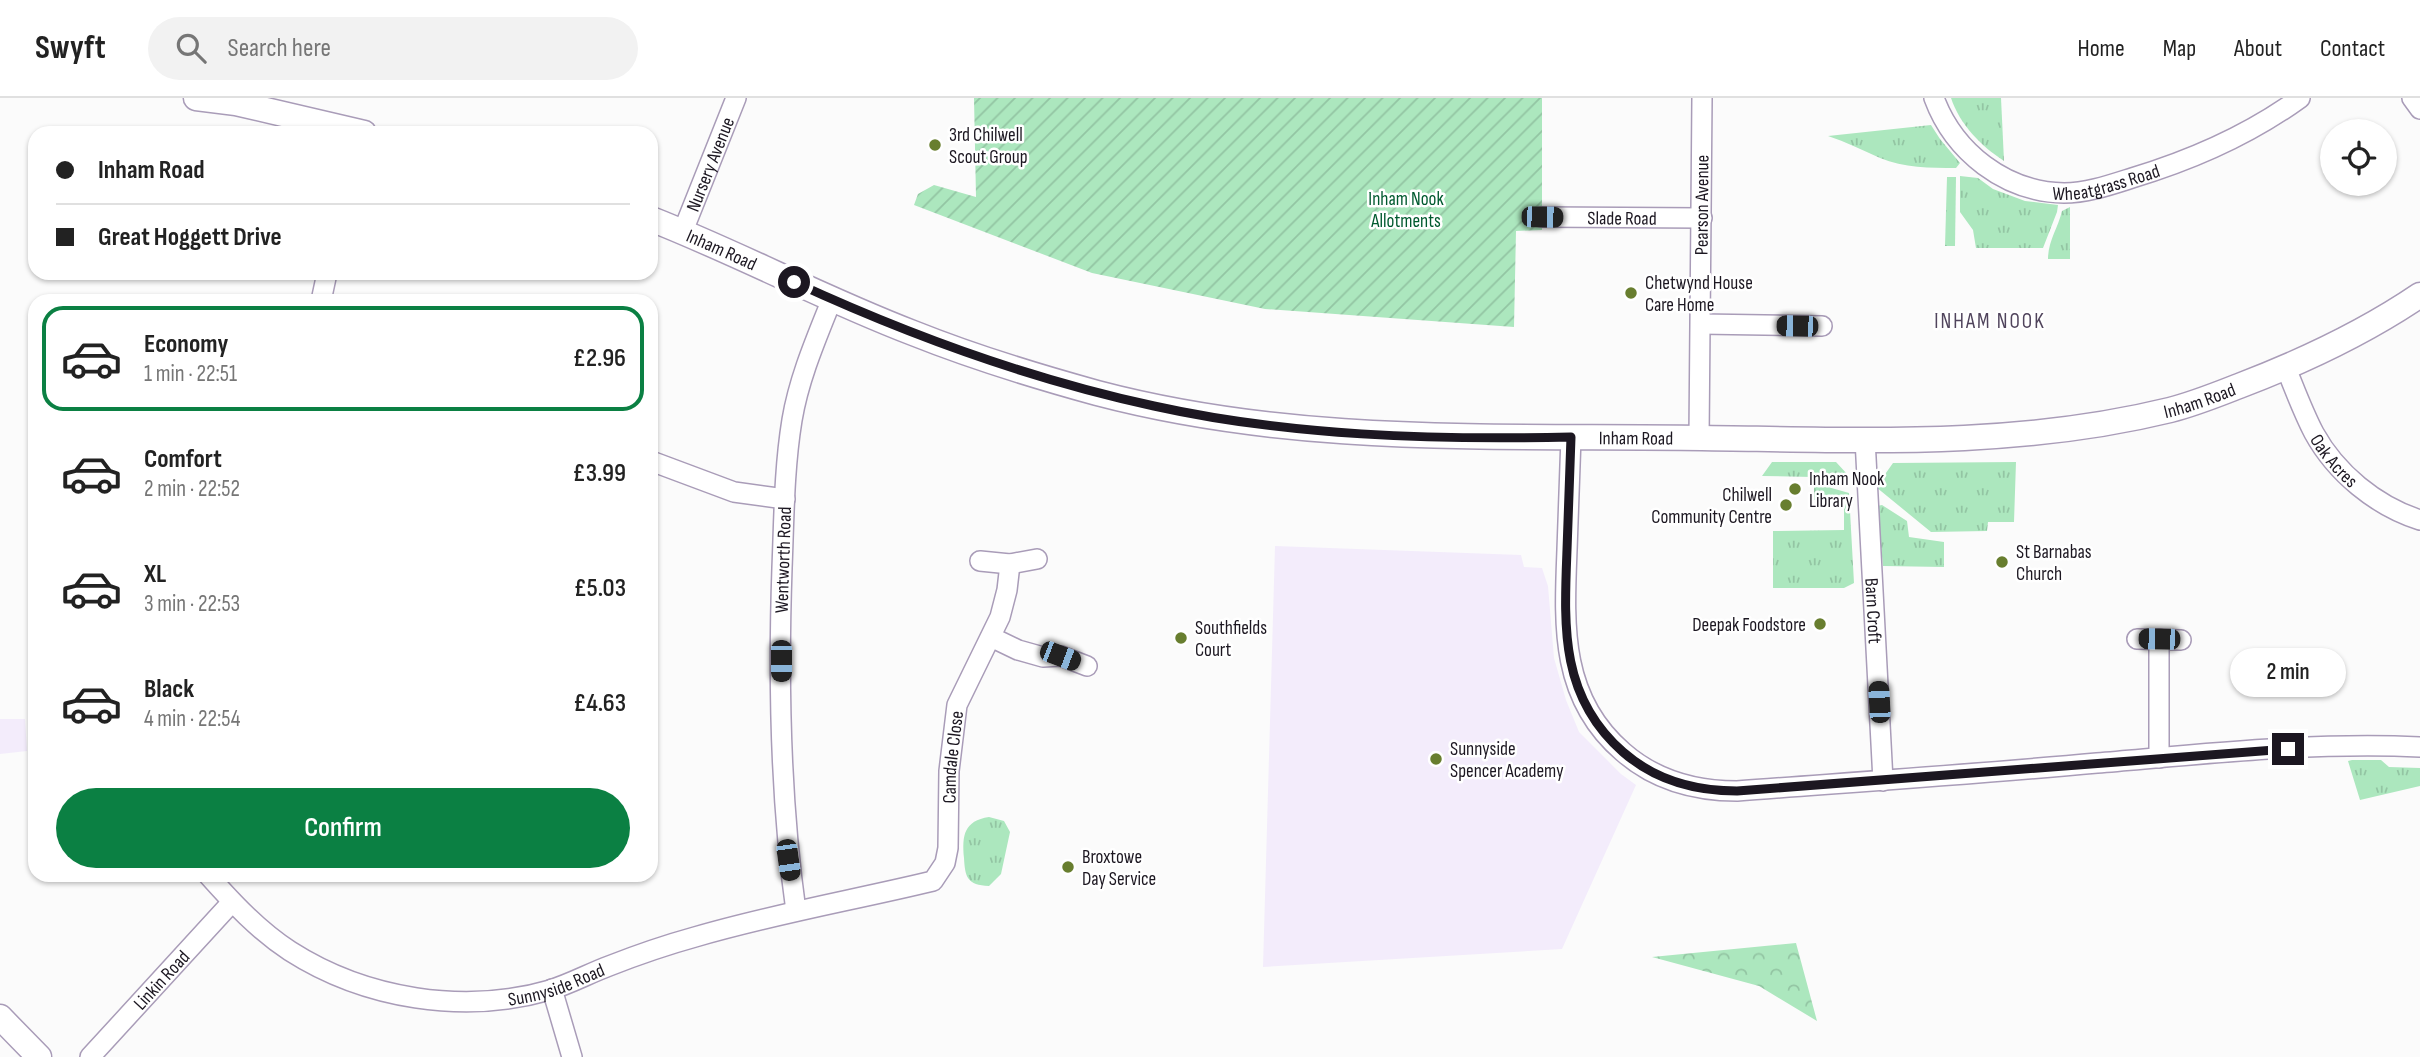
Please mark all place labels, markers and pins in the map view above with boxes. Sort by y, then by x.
place label: 3rd Chilwell Scout Group [949,124,1028,169]
marker: 3rd Chilwell Scout Group [927,137,943,153]
place label: Chetwynd House Care Home [1645,272,1753,317]
marker: Chetwynd House Care Home [1623,285,1639,301]
place label: Inham Nook Library [1809,468,1885,513]
marker: Inham Nook Library [1787,481,1803,497]
place label: Chilwell Community Centre [1651,484,1772,529]
marker: Chilwell Community Centre [1778,497,1794,513]
place label: St Barnabas Church [2016,541,2092,586]
marker: St Barnabas Church [1994,554,2010,570]
place label: Deepak Foodstore [1692,614,1806,637]
marker: Deepak Foodstore [1812,616,1828,632]
place label: Southfields Court [1195,617,1267,662]
marker: Southfields Court [1173,630,1189,646]
place label: Sunnyside Spencer Academy [1450,738,1564,783]
marker: Sunnyside Spencer Academy [1428,751,1444,767]
place label: Broxtowe Day Service [1082,846,1156,891]
marker: Broxtowe Day Service [1060,859,1076,875]

